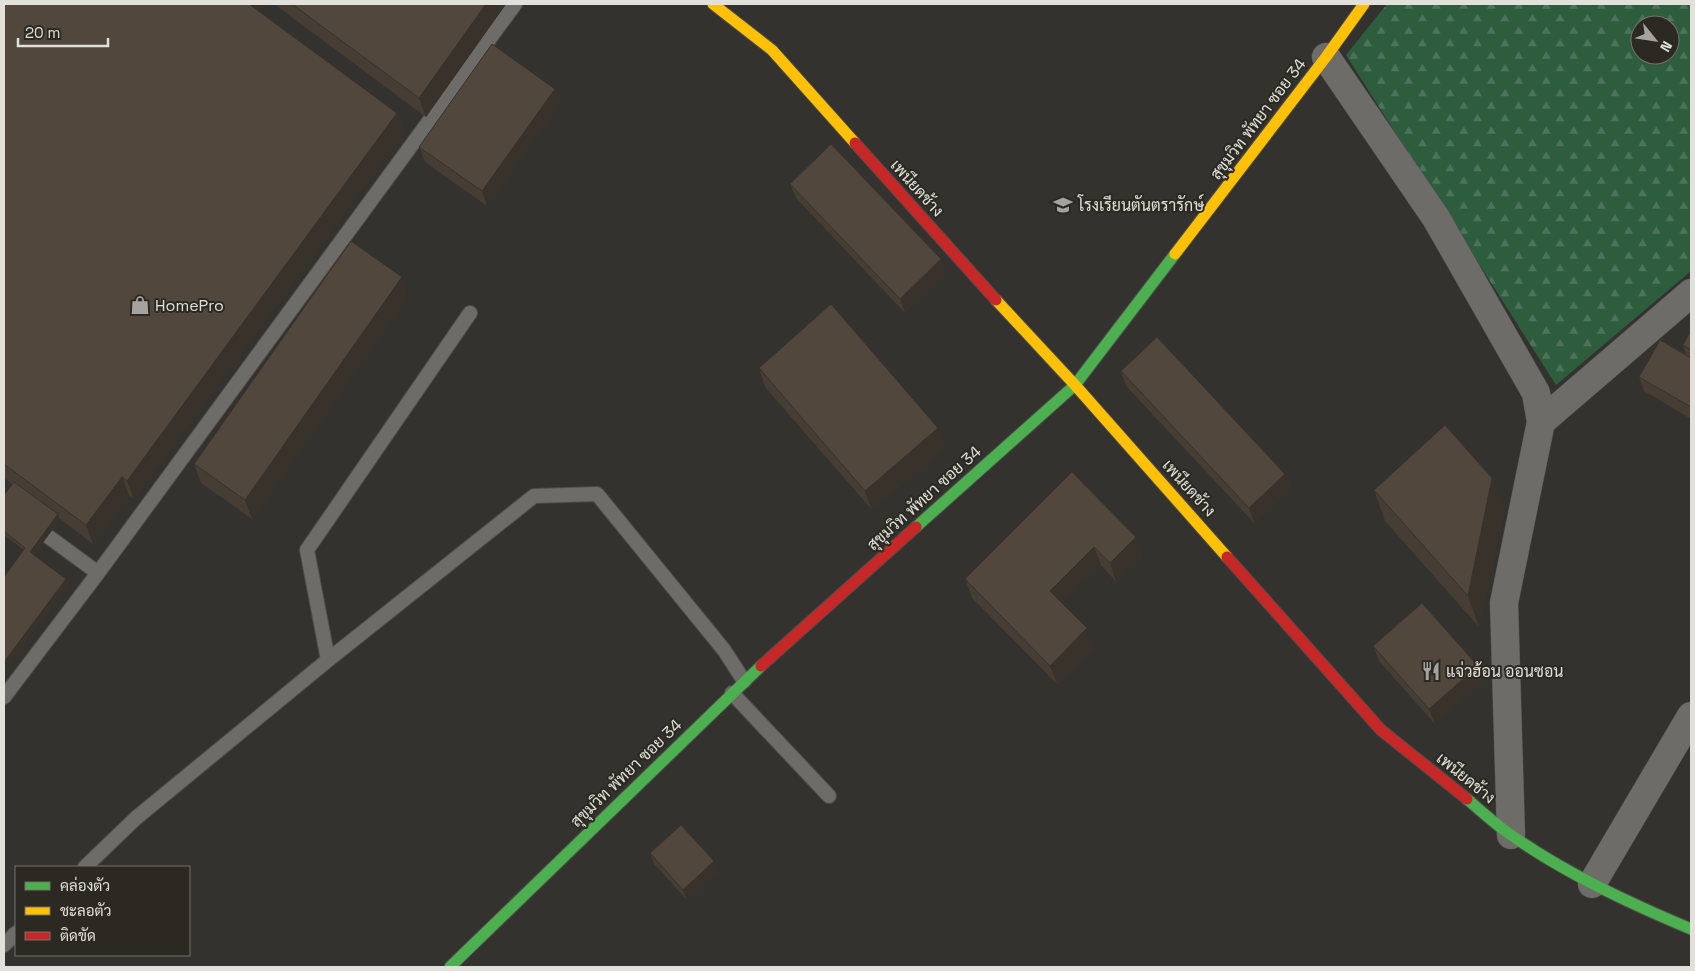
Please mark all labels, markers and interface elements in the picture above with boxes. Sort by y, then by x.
scale bar [18,15,108,47]
north arrow [1630,15,1680,65]
text: 20 m [25,23,60,42]
text: N [1656,38,1676,55]
street label: สุขุมวิท พัทยา ซอย 34 [1205,54,1311,184]
street label: เพนียดช้าง [886,154,949,221]
place label: โรงเรียนตันตรารักษ์ [1077,193,1204,216]
school or university icon: โรงเรียนตันตรารักษ์ [1052,194,1074,216]
shop icon: HomePro [129,294,151,316]
place label: HomePro [155,295,224,316]
street label: สุขุมวิท พัทยา ซอย 34 [862,441,986,556]
street label: เพนียดช้าง [1158,454,1221,521]
restaurant icon: แจ่วฮ้อน ออนซอน [1420,660,1442,682]
place label: แจ่วฮ้อน ออนซอน [1446,661,1564,682]
street label: สุขุมวิท พัทยา ซอย 34 [566,715,687,832]
street label: เพนียดช้าง [1432,747,1500,808]
legend [15,866,190,956]
text: คล่องตัว [60,876,110,895]
text: ชะลอตัว [60,901,111,920]
text: ติดขัด [60,926,96,945]

